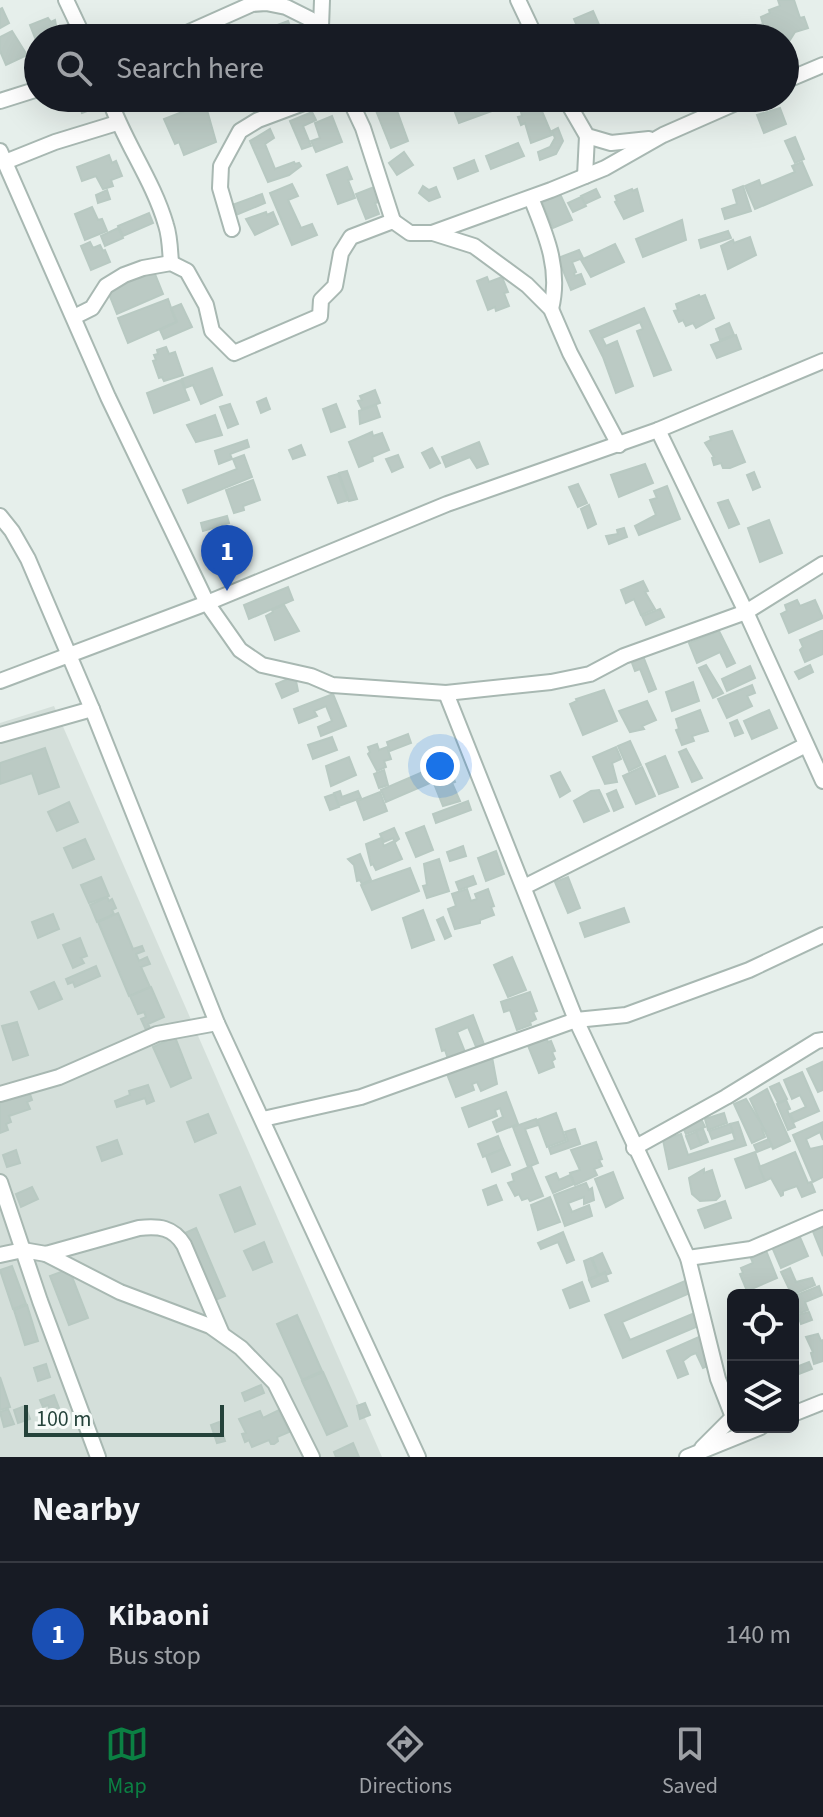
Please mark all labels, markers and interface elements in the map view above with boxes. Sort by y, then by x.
search box [24,24,799,112]
icon: search [52,46,96,90]
text: Search here [116,47,264,90]
pin: 1 [201,525,253,591]
your location [420,746,460,786]
map controls [727,1289,799,1433]
button: locate [727,1289,799,1361]
button: layers [727,1361,799,1433]
scale bar [24,1401,224,1437]
text: 100 m [36,1403,91,1435]
text: Nearby [32,1485,140,1534]
text: Kibaoni [108,1594,209,1637]
text: 1 [51,1616,65,1653]
text: 140 m [725,1616,791,1653]
text: Bus stop [108,1637,201,1674]
tab: Map [105,1722,149,1802]
tab: Directions [359,1722,452,1802]
tab: Saved [662,1722,718,1802]

